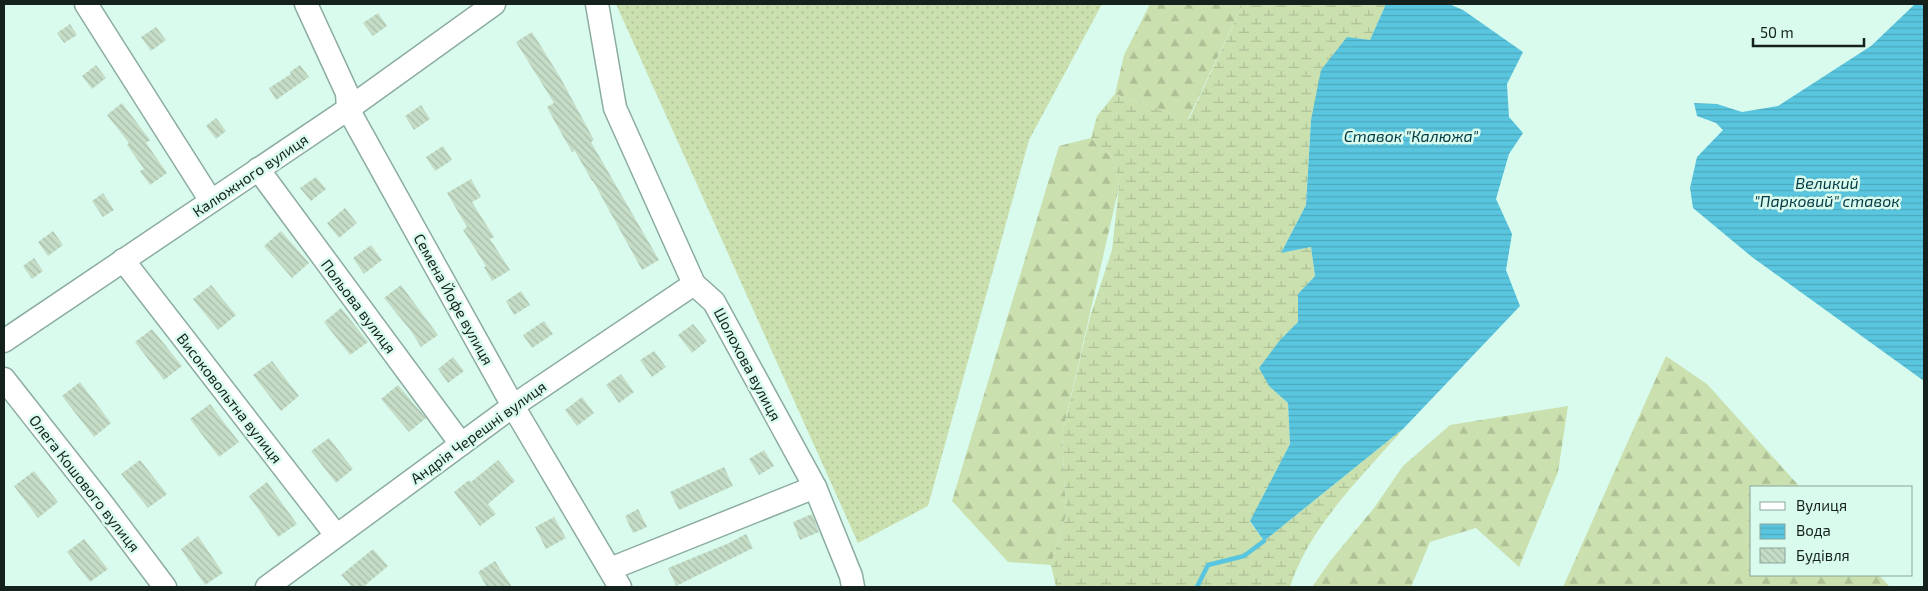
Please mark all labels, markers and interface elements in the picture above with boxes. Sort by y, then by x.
scale bar [1753,15,1864,47]
text: 50 m [1760,23,1794,41]
water label: Ставок "Калюжа" [1344,126,1479,145]
street label: Калюжного вулиця [189,130,312,221]
water label: Великий "Парковий" ставок [1754,173,1900,210]
street label: Семена Йофе вулиця [410,230,498,368]
street label: Польова вулиця [317,255,400,357]
street label: Шолохова вулиця [710,304,785,424]
street label: Високовольтна вулиця [173,329,286,467]
street label: Андрія Черешні вулиця [407,377,550,488]
street label: Олега Кошового вулиця [25,411,144,556]
legend [1750,486,1913,576]
text: Вулиця [1796,496,1847,515]
text: Вода [1796,521,1831,539]
text: Будівля [1796,546,1850,565]

